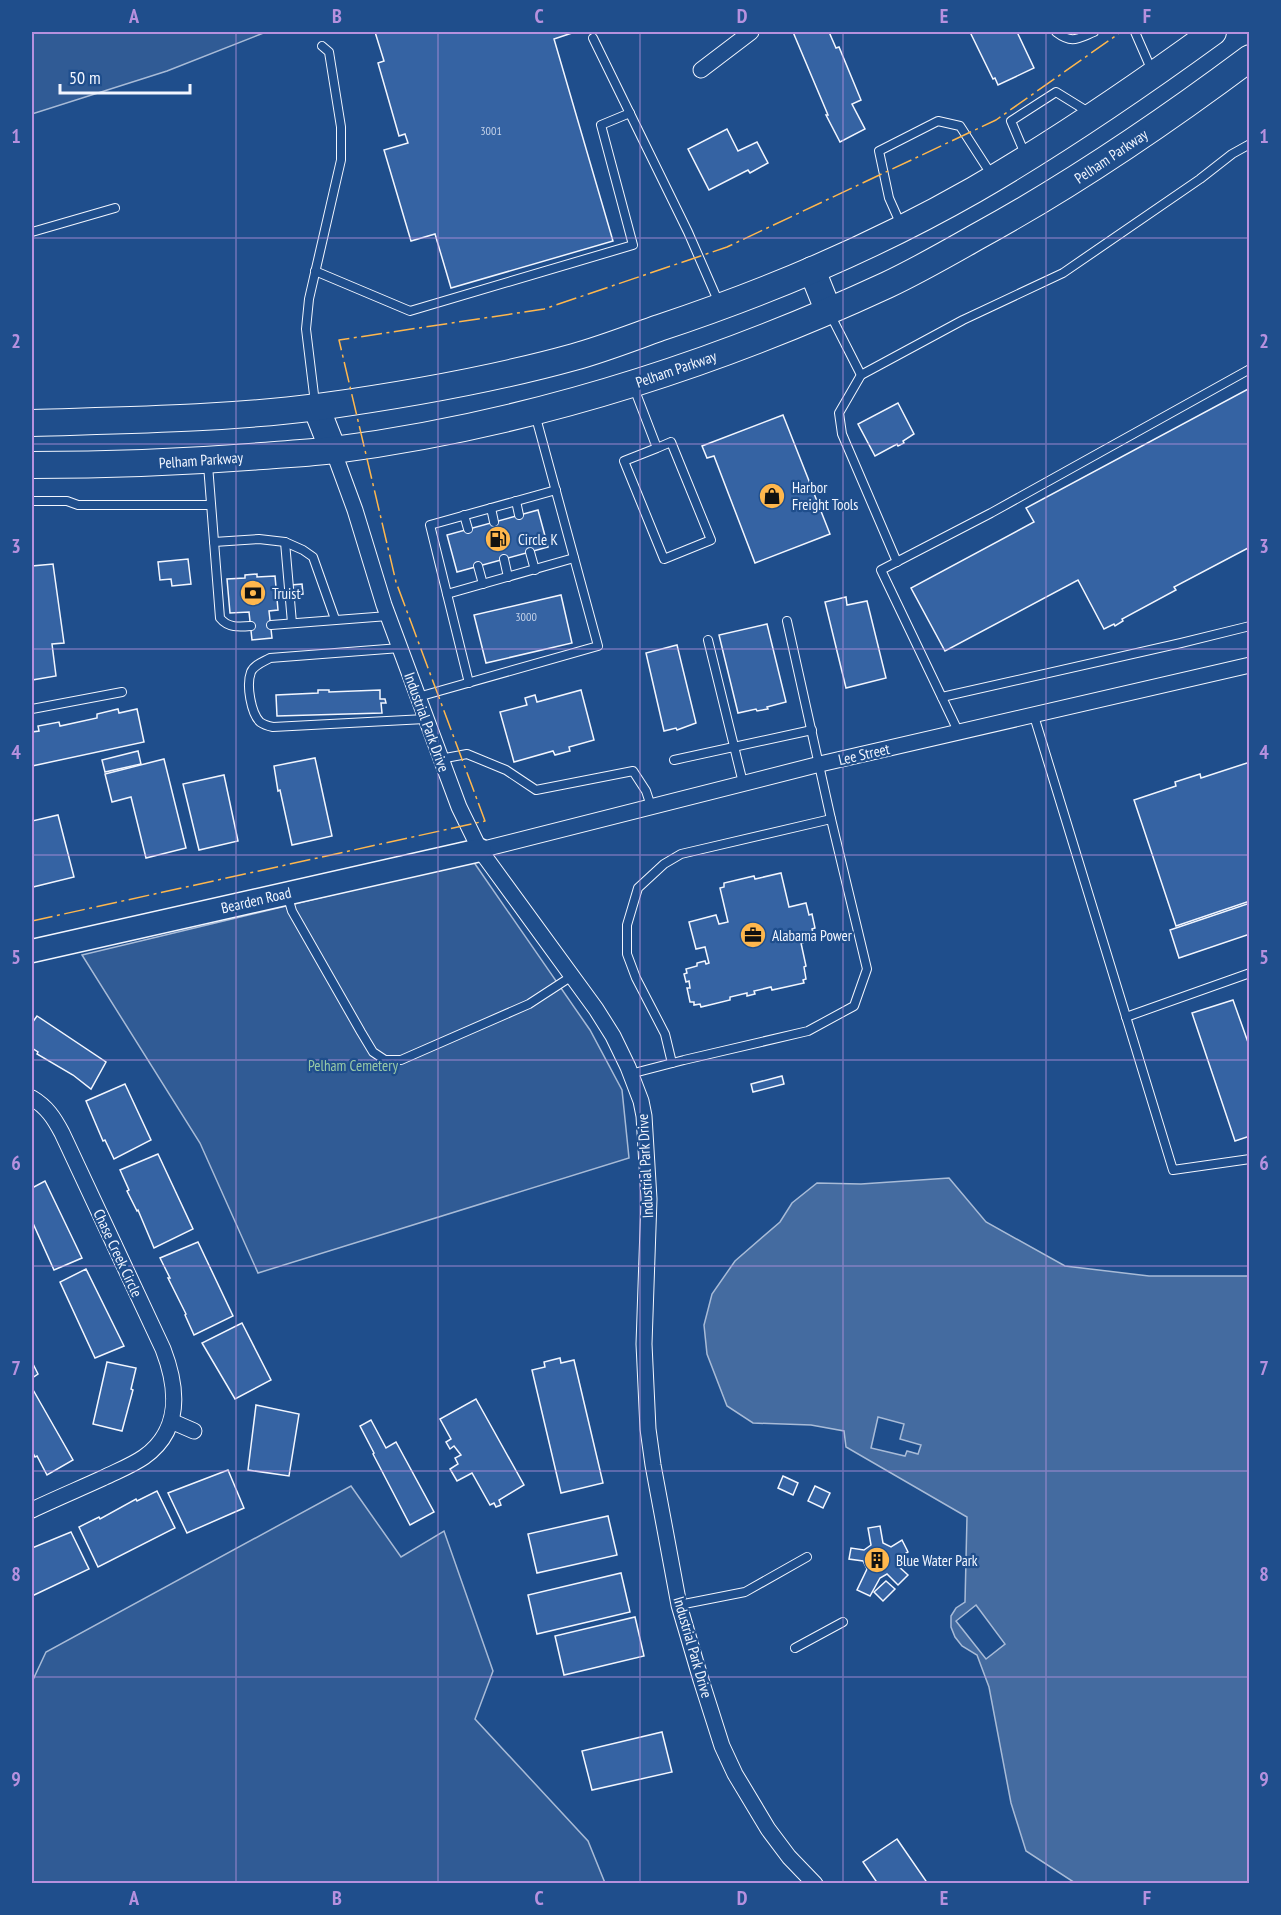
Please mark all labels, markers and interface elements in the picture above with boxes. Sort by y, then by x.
text: A [128,3,140,29]
text: B [332,3,342,29]
text: C [534,3,544,29]
text: D [737,3,748,29]
text: E [940,3,948,29]
text: F [1143,3,1151,29]
scale bar [60,57,190,95]
text: 50 m [69,66,101,89]
text: 1 [11,123,21,149]
house number: 3001 [480,123,502,138]
text: 1 [1259,123,1269,149]
street label: Pelham Parkway [1071,124,1152,187]
text: 2 [11,328,21,354]
text: 2 [1259,328,1269,354]
street label: Pelham Parkway [633,346,719,392]
street label: Pelham Parkway [158,448,244,472]
place label: Harbor Freight Tools [792,478,858,514]
shop icon: Harbor Freight Tools [757,481,787,511]
fuel station icon: Circle K [483,524,513,554]
place label: Circle K [518,530,558,549]
text: 3 [11,533,21,559]
text: 3 [1259,533,1269,559]
bank icon: Truist [238,578,268,608]
place label: Truist [272,584,301,603]
house number: 3000 [515,609,537,624]
street label: Industrial Park Drive [400,670,454,774]
text: 4 [11,739,21,765]
street label: Lee Street [836,739,892,769]
text: 4 [1259,739,1269,765]
street label: Bearden Road [219,883,293,917]
office icon: Alabama Power [738,920,768,950]
place label: Alabama Power [772,926,853,945]
text: 5 [11,944,21,970]
text: 5 [1259,944,1269,970]
park label: Pelham Cemetery [308,1056,398,1075]
street label: Industrial Park Drive [633,1113,657,1219]
text: 6 [11,1150,21,1176]
text: 6 [1259,1150,1269,1176]
street label: Chase Creek Circle [89,1206,147,1300]
text: 7 [11,1355,21,1381]
text: 7 [1259,1355,1269,1381]
building icon: Blue Water Park [862,1545,892,1575]
place label: Blue Water Park [896,1551,978,1570]
text: 8 [11,1561,21,1587]
text: 8 [1259,1561,1269,1587]
street label: Industrial Park Drive [669,1594,717,1700]
text: 9 [11,1766,21,1792]
text: 9 [1259,1766,1269,1792]
text: A [128,1885,140,1911]
text: B [332,1885,342,1911]
text: C [534,1885,544,1911]
text: D [737,1885,748,1911]
text: E [940,1885,948,1911]
text: F [1143,1885,1151,1911]

